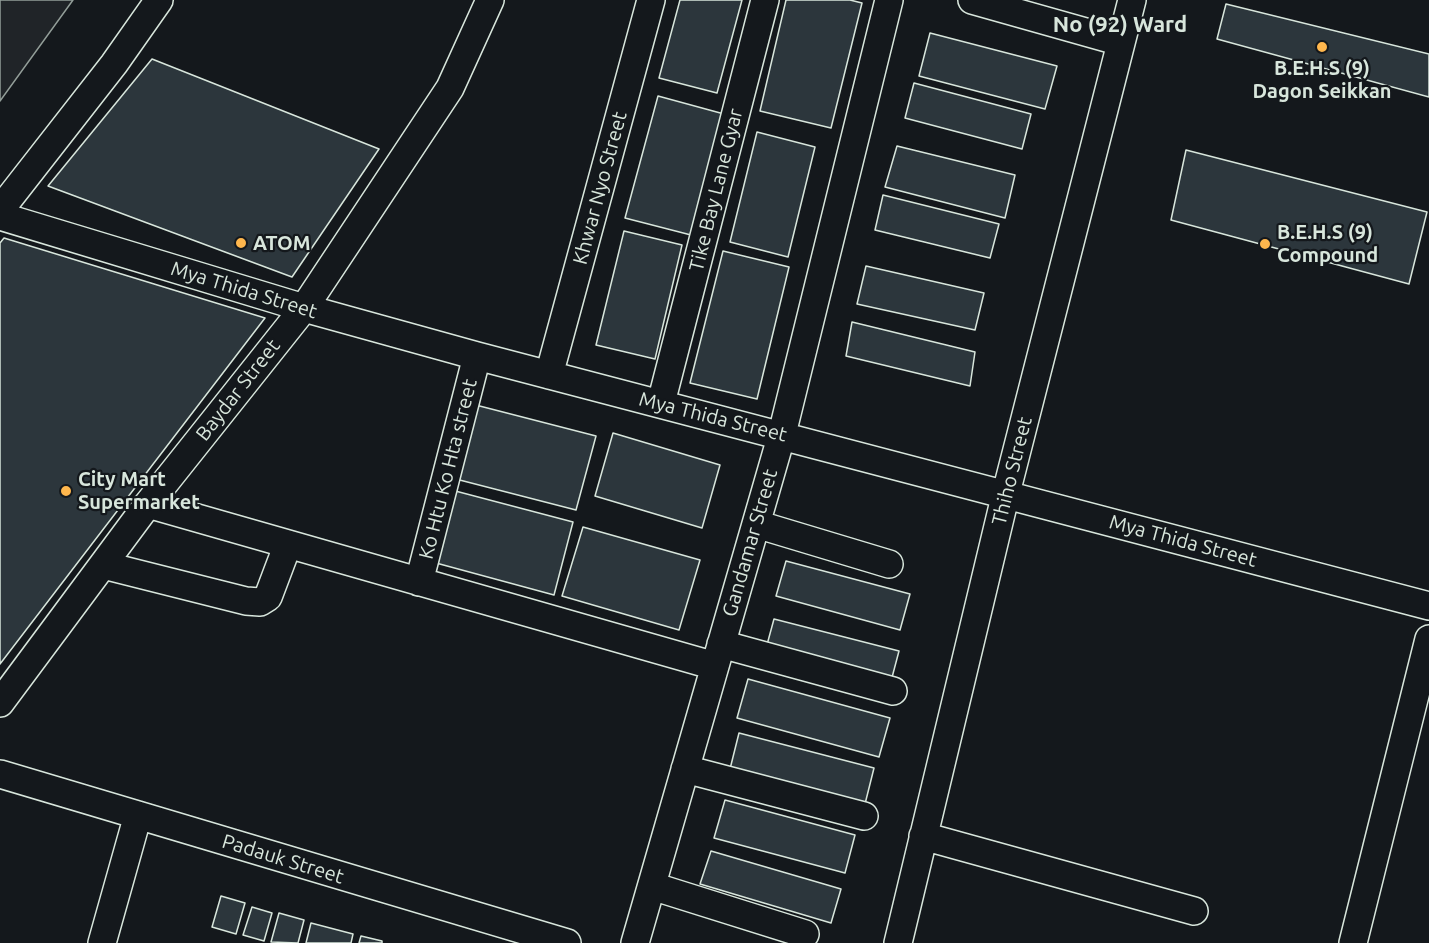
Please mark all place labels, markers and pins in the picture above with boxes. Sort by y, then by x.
marker: B.E.H.S (9) Dagon Seikkan [1315,40,1329,54]
place label: B.E.H.S (9) Dagon Seikkan [1253,56,1391,103]
place label: B.E.H.S (9) Compound [1277,220,1378,267]
place label: ATOM [253,231,311,255]
marker: ATOM [234,236,248,250]
marker: B.E.H.S (9) Compound [1258,237,1272,251]
place label: City Mart Supermarket [78,467,200,514]
marker: City Mart Supermarket [59,484,73,498]

